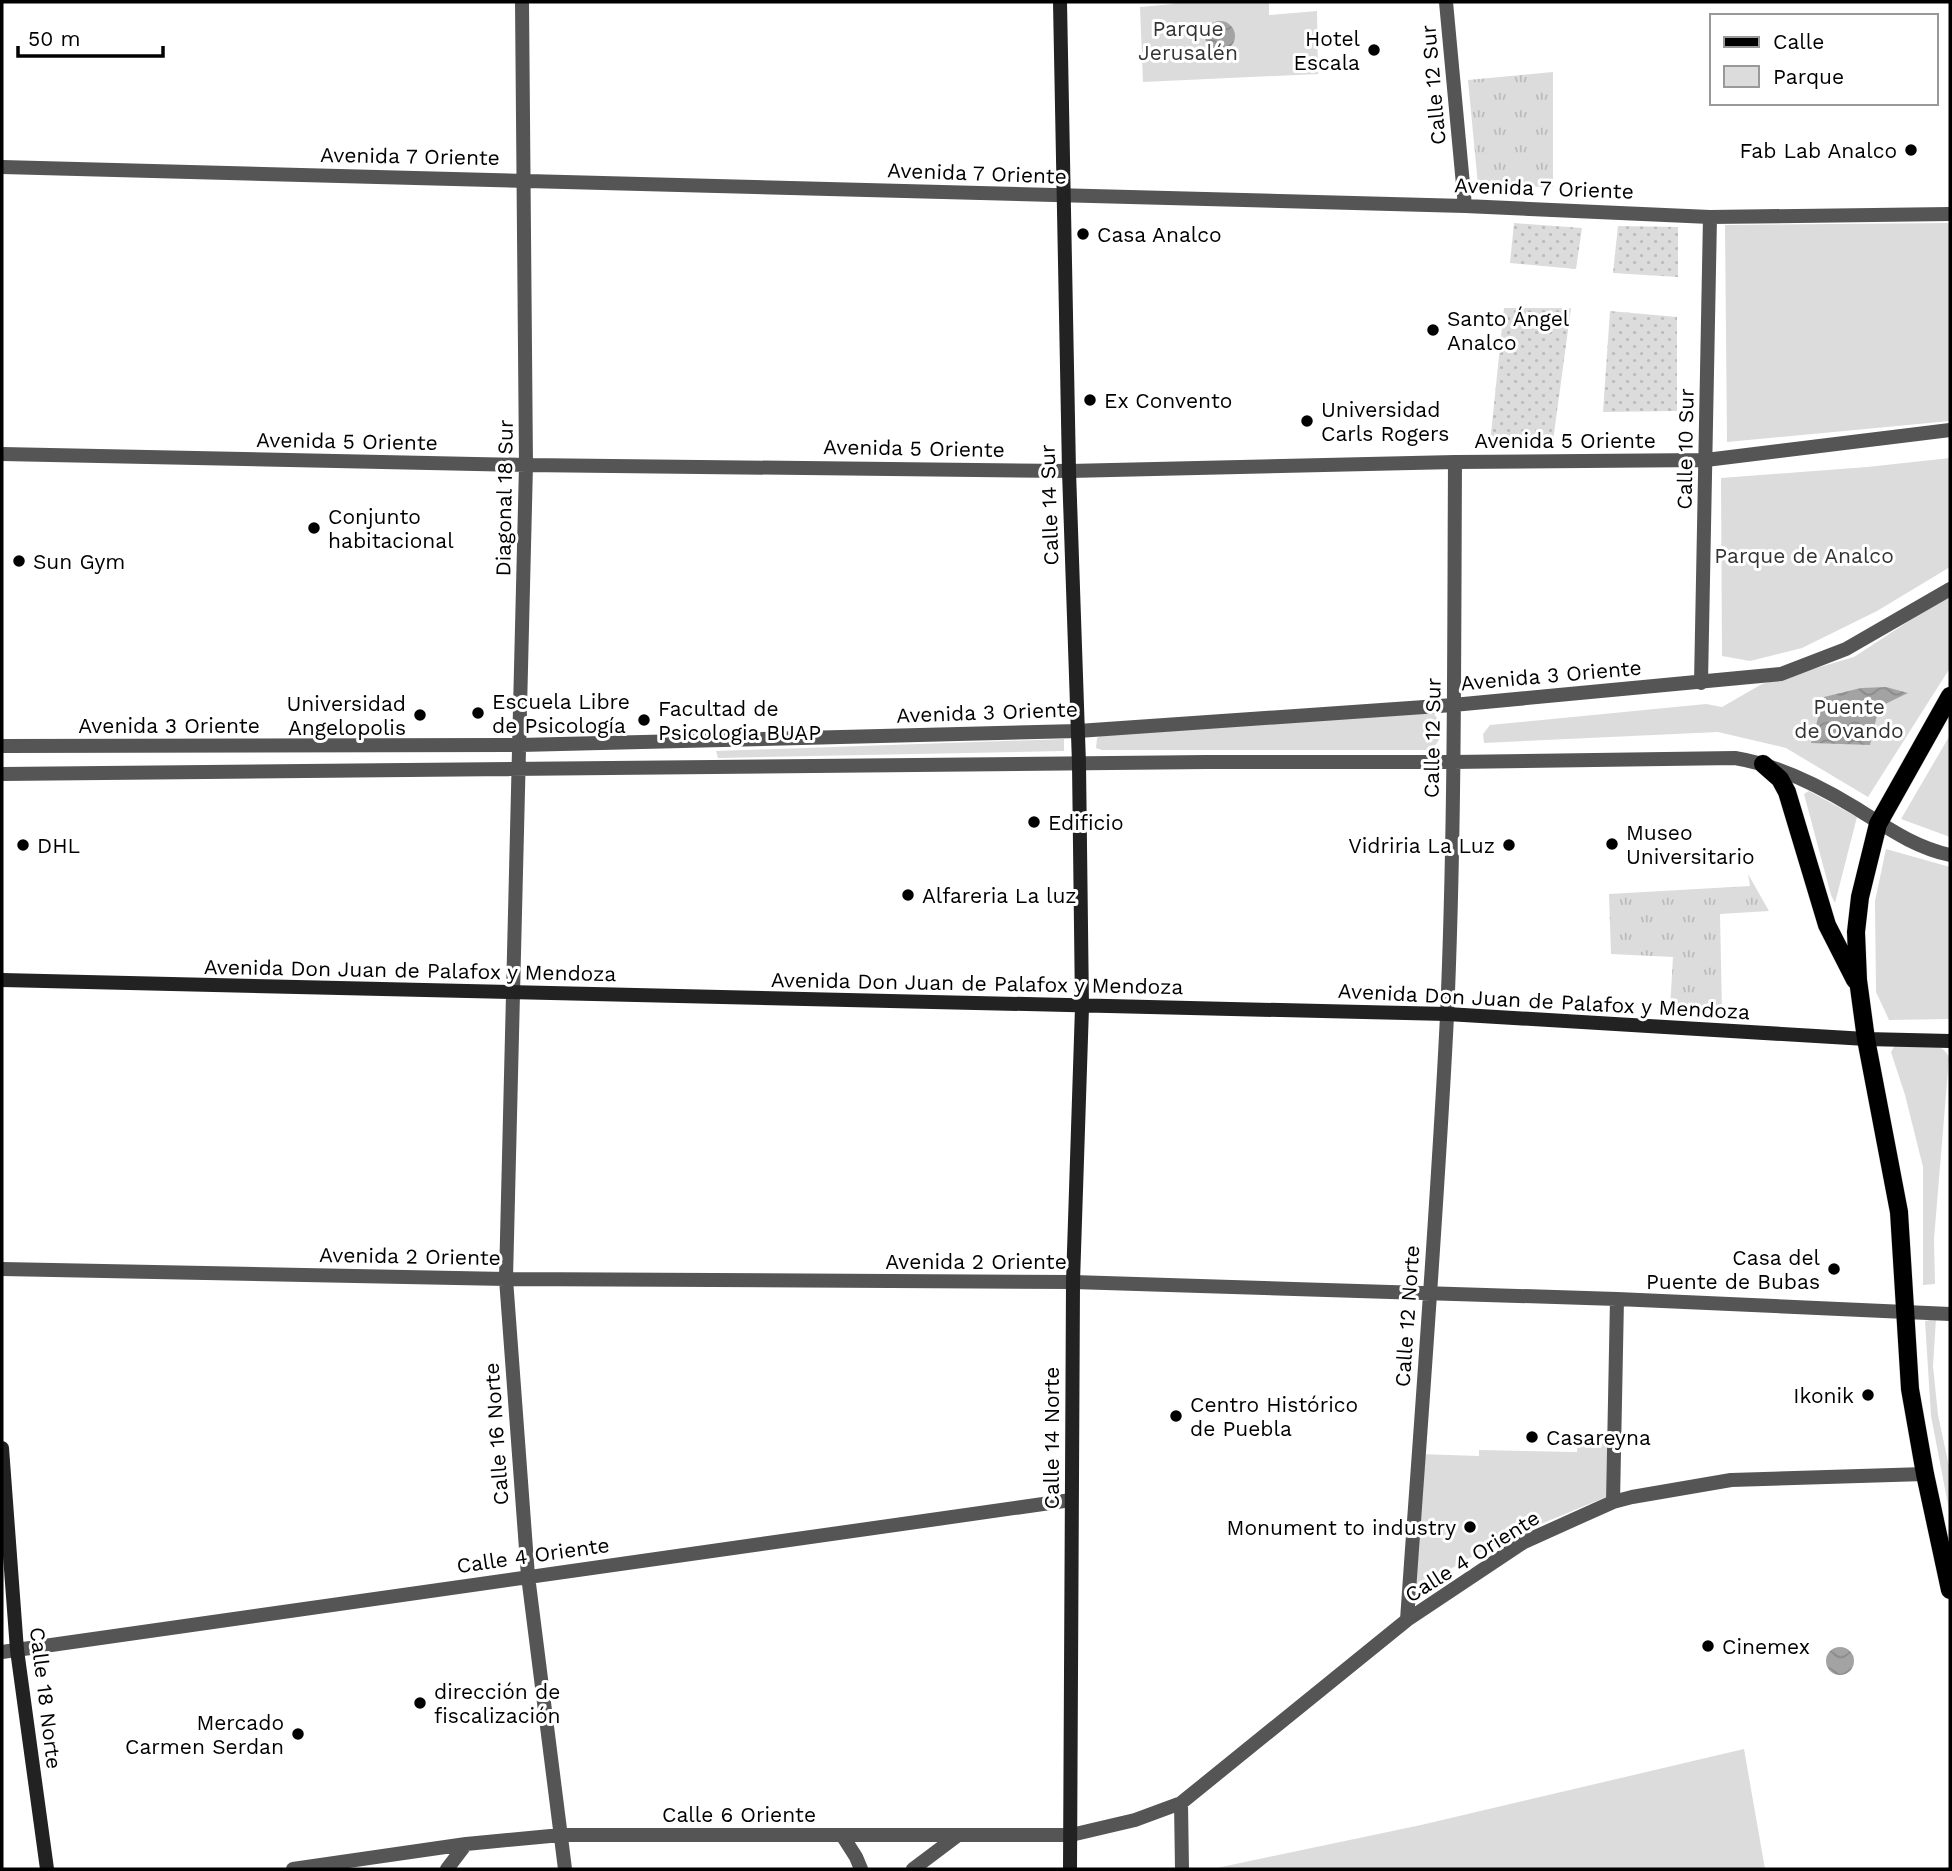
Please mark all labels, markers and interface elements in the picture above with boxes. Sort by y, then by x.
scale bar [18,14,163,58]
legend [1710,14,1938,105]
park label: Parque Jerusalén [1138,16,1238,65]
street label: Calle 12 Sur [1415,23,1451,146]
text: 50 m [28,26,80,51]
place label: Hotel Escala [1294,26,1361,75]
text: Calle [1773,29,1824,54]
marker: Hotel Escala [1366,42,1382,58]
text: Parque [1773,64,1844,89]
place label: Fab Lab Analco [1740,138,1897,163]
street label: Avenida 7 Oriente [320,142,500,170]
marker: Fab Lab Analco [1903,142,1919,158]
street label: Avenida 7 Oriente [887,157,1067,189]
street label: Avenida 7 Oriente [1454,172,1634,204]
place label: Casa Analco [1097,222,1222,247]
marker: Casa Analco [1075,226,1091,242]
place label: Santo Ángel Analco [1447,306,1570,355]
marker: Santo Ángel Analco [1425,322,1441,338]
place label: Ex Convento [1104,388,1232,413]
street label: Calle 10 Sur [1671,388,1699,510]
marker: Ex Convento [1082,392,1098,408]
place label: Universidad Carls Rogers [1321,397,1449,446]
marker: Universidad Carls Rogers [1299,413,1315,429]
street label: Diagonal 18 Sur [490,419,518,577]
street label: Avenida 5 Oriente [256,427,438,455]
street label: Avenida 5 Oriente [1474,428,1656,453]
street label: Avenida 5 Oriente [823,434,1005,462]
street label: Calle 14 Sur [1034,444,1064,566]
place label: Conjunto habitacional [328,504,454,553]
marker: Conjunto habitacional [306,520,322,536]
park label: Parque de Analco [1714,543,1894,568]
place label: Sun Gym [33,549,125,574]
marker: Sun Gym [11,553,27,569]
street label: Avenida 3 Oriente [1459,655,1643,695]
street label: Calle 12 Sur [1418,677,1446,798]
place label: Escuela Libre de Psicología [492,689,630,738]
place label: Universidad Angelopolis [287,691,406,740]
park label: Puente de Ovando [1794,694,1904,743]
place label: Facultad de Psicologia BUAP [658,696,821,745]
street label: Avenida 3 Oriente [896,696,1078,728]
marker: Escuela Libre de Psicología [470,705,486,721]
marker: Universidad Angelopolis [412,707,428,723]
marker: Facultad de Psicologia BUAP [636,712,652,728]
street label: Avenida 3 Oriente [78,713,260,738]
place label: Edificio [1048,810,1124,835]
marker: Edificio [1026,814,1042,830]
place label: Museo Universitario [1626,820,1755,869]
place label: DHL [37,833,80,858]
place label: Vidriria La Luz [1348,833,1495,858]
marker: Museo Universitario [1604,836,1620,852]
marker: DHL [15,837,31,853]
marker: Vidriria La Luz [1501,837,1517,853]
place label: Alfareria La luz [922,883,1077,908]
marker: Alfareria La luz [900,887,916,903]
street label: Avenida Don Juan de Palafox y Mendoza [204,954,617,986]
street label: Avenida Don Juan de Palafox y Mendoza [771,967,1184,999]
street label: Avenida Don Juan de Palafox y Mendoza [1337,978,1751,1024]
street label: Avenida 2 Oriente [319,1242,501,1270]
street label: Calle 12 Norte [1390,1244,1424,1388]
place label: Casa del Puente de Bubas [1646,1245,1821,1294]
street label: Avenida 2 Oriente [885,1249,1067,1274]
marker: Casa del Puente de Bubas [1826,1261,1842,1277]
street label: Calle 16 Norte [479,1362,513,1506]
street label: Calle 14 Norte [1039,1367,1064,1509]
place label: Ikonik [1793,1383,1854,1408]
marker: Ikonik [1860,1387,1876,1403]
place label: Centro Histórico de Puebla [1190,1392,1358,1441]
marker: Centro Histórico de Puebla [1168,1408,1184,1424]
place label: Casareyna [1546,1425,1651,1450]
marker: Casareyna [1524,1429,1540,1445]
street label: Calle 4 Oriente [1400,1505,1544,1607]
place label: Monument to industry [1227,1515,1456,1540]
marker: Monument to industry [1462,1519,1478,1535]
street label: Calle 4 Oriente [455,1532,611,1578]
street label: Calle 18 Norte [25,1626,67,1770]
place label: Cinemex [1722,1634,1810,1659]
marker: Cinemex [1700,1638,1716,1654]
place label: dirección de fiscalización [434,1679,561,1728]
marker: dirección de fiscalización [412,1695,428,1711]
place label: Mercado Carmen Serdan [125,1710,284,1759]
marker: Mercado Carmen Serdan [290,1726,306,1742]
street label: Calle 6 Oriente [662,1802,816,1827]

